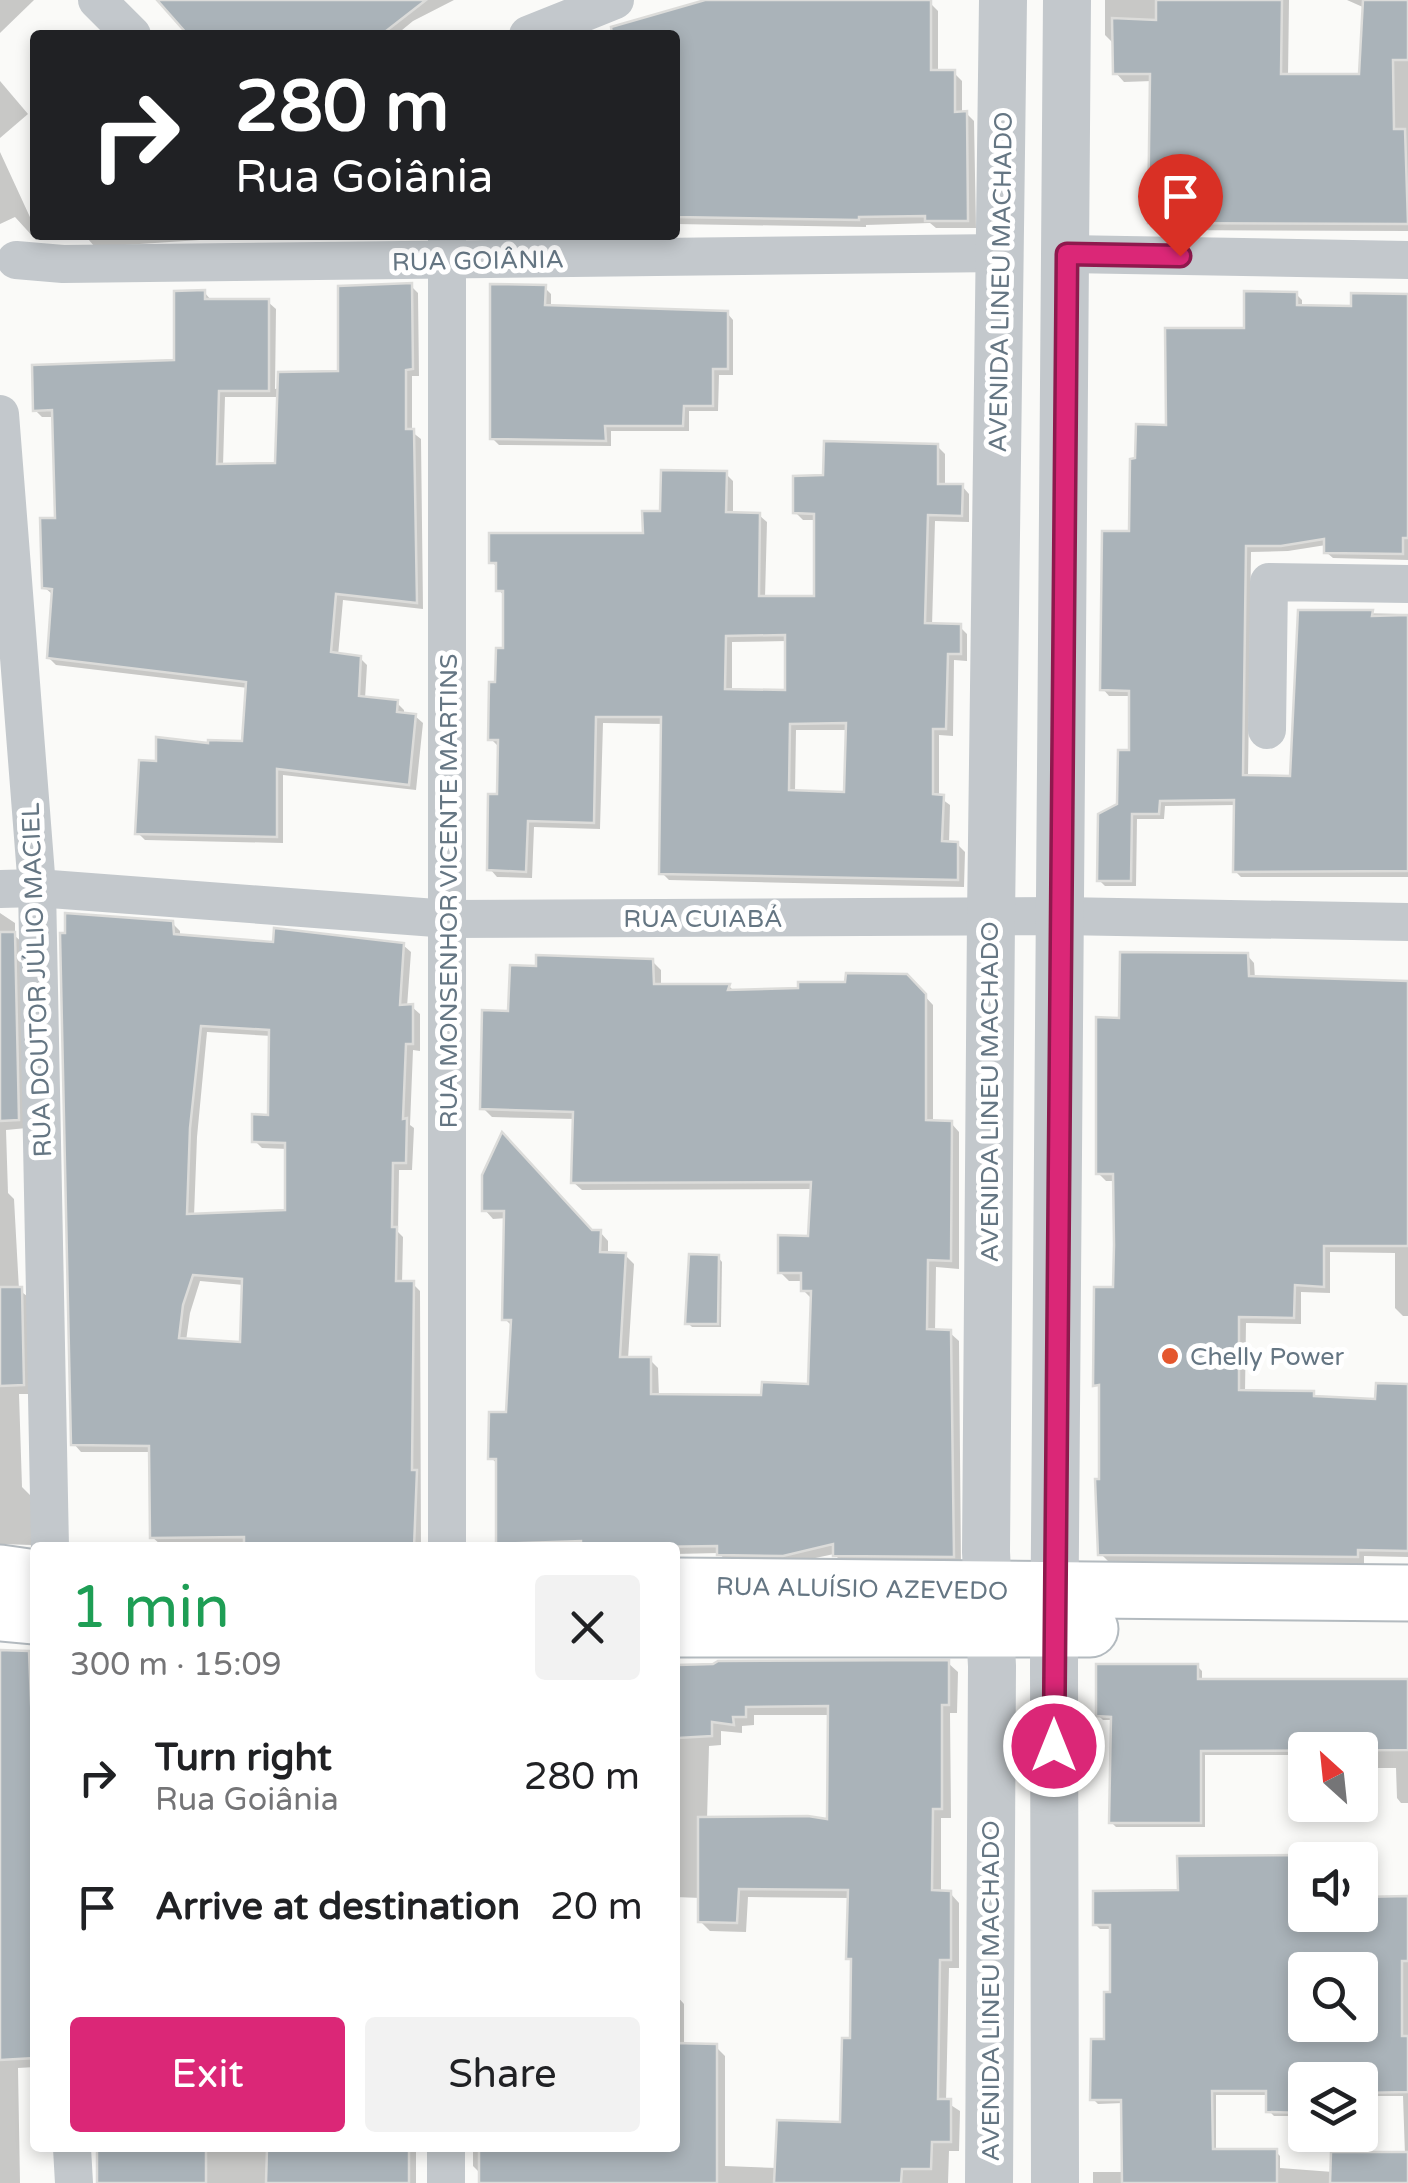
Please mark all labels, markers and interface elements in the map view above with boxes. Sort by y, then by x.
text: 280 m [235,66,449,150]
icon: right [70,70,200,200]
street label: AVENIDA LINEU MACHADO [983,111,1019,453]
text: Rua Goiânia [235,151,493,205]
pin [1138,154,1223,257]
icon: arrive [1153,169,1208,224]
street label: RUA GOIÂNIA [392,244,564,278]
street label: RUA MONSENHOR VICENTE MARTINS [434,654,464,1128]
street label: RUA DOUTOR JÚLIO MACIEL [16,802,58,1158]
street label: RUA CUIABÁ [623,904,783,934]
street label: AVENIDA LINEU MACHADO [975,921,1005,1263]
place label: Chelly Power [1190,1342,1344,1372]
marker: Chelly Power [1159,1345,1181,1367]
street label: RUA ALUÍSIO AZEVEDO [716,1571,1008,1607]
text: 1 min [70,1572,230,1644]
button: close [535,1575,640,1680]
text: 300 m · 15:09 [70,1646,282,1684]
position arrow [1002,1694,1106,1798]
north arrow [1288,1732,1378,1822]
map controls [1288,1732,1378,2152]
text: Turn right [155,1735,332,1781]
icon: right [70,1750,125,1805]
text: 280 m [524,1754,640,1800]
text: Rua Goiânia [155,1781,339,1819]
street label: AVENIDA LINEU MACHADO [976,1820,1006,2162]
button: sound [1288,1842,1378,1932]
icon: arrive [70,1880,125,1935]
text: Arrive at destination [155,1884,520,1930]
text: 20 m [550,1884,643,1930]
button: search [1288,1952,1378,2042]
button: Exit [70,2017,345,2132]
button: Share [365,2017,640,2132]
button: layers [1288,2062,1378,2152]

